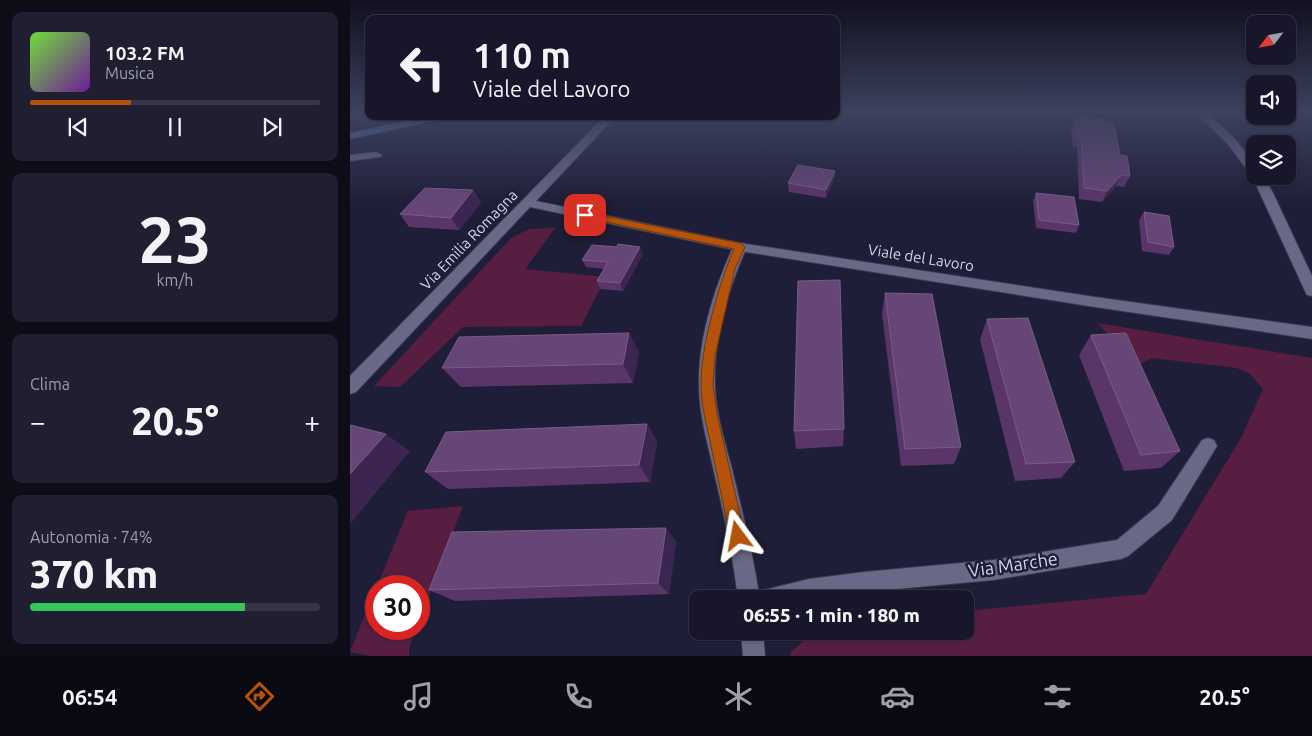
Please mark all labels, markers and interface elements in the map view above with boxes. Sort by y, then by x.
north arrow [1246,15,1296,65]
map controls [1246,15,1296,185]
icon: left [390,35,455,100]
text: 110 m [473,35,571,75]
text: 103.2 FM [105,42,185,64]
text: Musica [105,64,155,82]
button: sound [1246,75,1296,125]
text: Viale del Lavoro [473,76,630,101]
icon: previous [64,113,92,141]
icon: pause [161,113,189,141]
icon: next [258,113,286,141]
button: layers [1246,135,1296,185]
street label: Via Emilia Romagna [417,186,521,293]
pin [564,194,606,236]
icon: arrive [571,201,599,229]
text: 23 [138,202,212,275]
street label: Viale del Lavoro [867,241,975,274]
text: km/h [157,271,193,289]
text: Clima [30,375,70,393]
text: 20.5° [131,400,219,442]
text: − [30,406,46,437]
text: + [304,406,320,437]
position arrow [711,509,763,561]
text: Autonomia · 74% [30,528,152,546]
street label: Via Marche [967,548,1059,580]
text: 370 km [30,553,158,595]
speed limit sign: 30 [365,575,430,640]
text: 06:55 · 1 min · 180 m [743,604,920,626]
icon: directions [242,679,277,714]
icon: music [401,679,436,714]
icon: phone [561,679,596,714]
icon: climate [721,679,756,714]
icon: car [880,679,915,714]
icon: filters [1040,679,1075,714]
text: 06:54 [62,684,117,709]
text: 20.5° [1199,684,1250,709]

